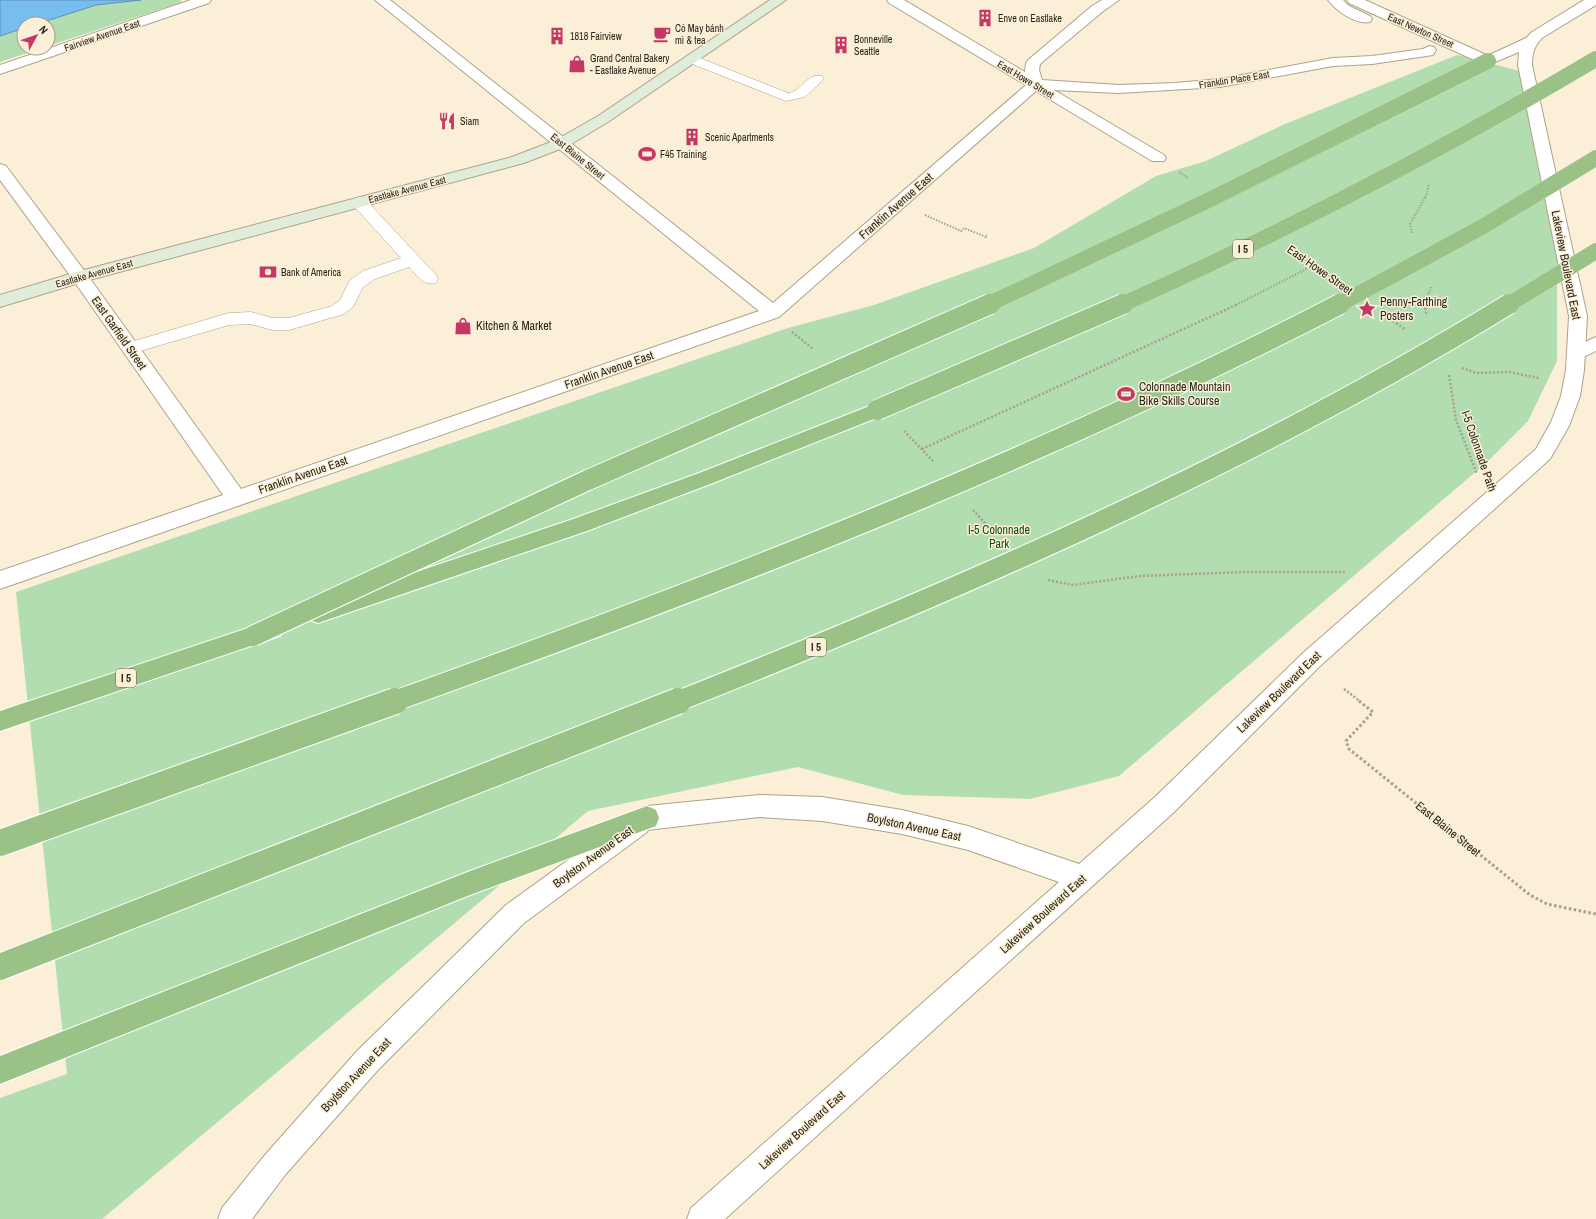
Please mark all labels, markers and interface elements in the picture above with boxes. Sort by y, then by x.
building icon: Enve on Eastlake [975,8,995,28]
street label: East Newton Street [1386,10,1456,51]
place label: Enve on Eastlake [998,12,1062,25]
north arrow [16,16,56,56]
street label: Fairview Avenue East [63,16,142,55]
place label: Cỏ May bánh mì & tea [675,22,724,47]
text: N [36,23,51,37]
cafe icon: Cỏ May bánh mì & tea [652,24,672,44]
building icon: 1818 Fairview [547,26,567,46]
place label: 1818 Fairview [570,30,622,43]
place label: Bonneville Seattle [854,33,893,58]
building icon: Bonneville Seattle [831,35,851,55]
place label: Grand Central Bakery - Eastlake Avenue [590,52,670,77]
shop icon: Grand Central Bakery - Eastlake Avenue [567,54,587,74]
street label: East Howe Street [995,57,1057,102]
street label: Franklin Place East [1198,67,1271,91]
restaurant icon: Siam [437,111,457,131]
place label: Siam [460,115,479,128]
building icon: Scenic Apartments [682,127,702,147]
street label: East Blaine Street [548,131,608,183]
place label: Scenic Apartments [705,131,774,144]
sports icon: F45 Training [637,144,657,164]
place label: F45 Training [660,148,707,161]
street label: Franklin Avenue East [856,169,937,243]
street label: Eastlake Avenue East [367,173,448,206]
street label: Lakeview Boulevard East [1548,209,1584,321]
road number: I 5 [1233,240,1253,258]
street label: East Howe Street [1284,241,1356,299]
street label: Eastlake Avenue East [54,256,135,291]
bank icon: Bank of America [258,262,278,282]
place label: Bank of America [281,266,342,279]
street label: East Garfield Street [88,293,150,373]
place label: Penny-Farthing Posters [1380,294,1448,324]
place icon: Penny-Farthing Posters [1357,299,1377,319]
shop icon: Kitchen & Market [453,316,473,336]
place label: Kitchen & Market [476,318,552,334]
street label: Franklin Avenue East [562,347,656,393]
place label: Colonnade Mountain Bike Skills Course [1139,379,1230,409]
sports icon: Colonnade Mountain Bike Skills Course [1116,384,1136,404]
street label: I-5 Colonnade Path [1458,408,1500,494]
street label: Franklin Avenue East [256,452,350,498]
park label: I-5 Colonnade Park [968,522,1030,552]
road number: I 5 [806,638,826,656]
street label: Lakeview Boulevard East [1234,647,1325,736]
road number: I 5 [116,669,136,687]
street label: East Blaine Street [1412,798,1484,860]
street label: Boylston Avenue East [866,809,963,845]
street label: Boylston Avenue East [550,822,637,892]
street label: Lakeview Boulevard East [996,871,1090,957]
street label: Boylston Avenue East [318,1034,395,1115]
street label: Lakeview Boulevard East [755,1087,849,1173]

